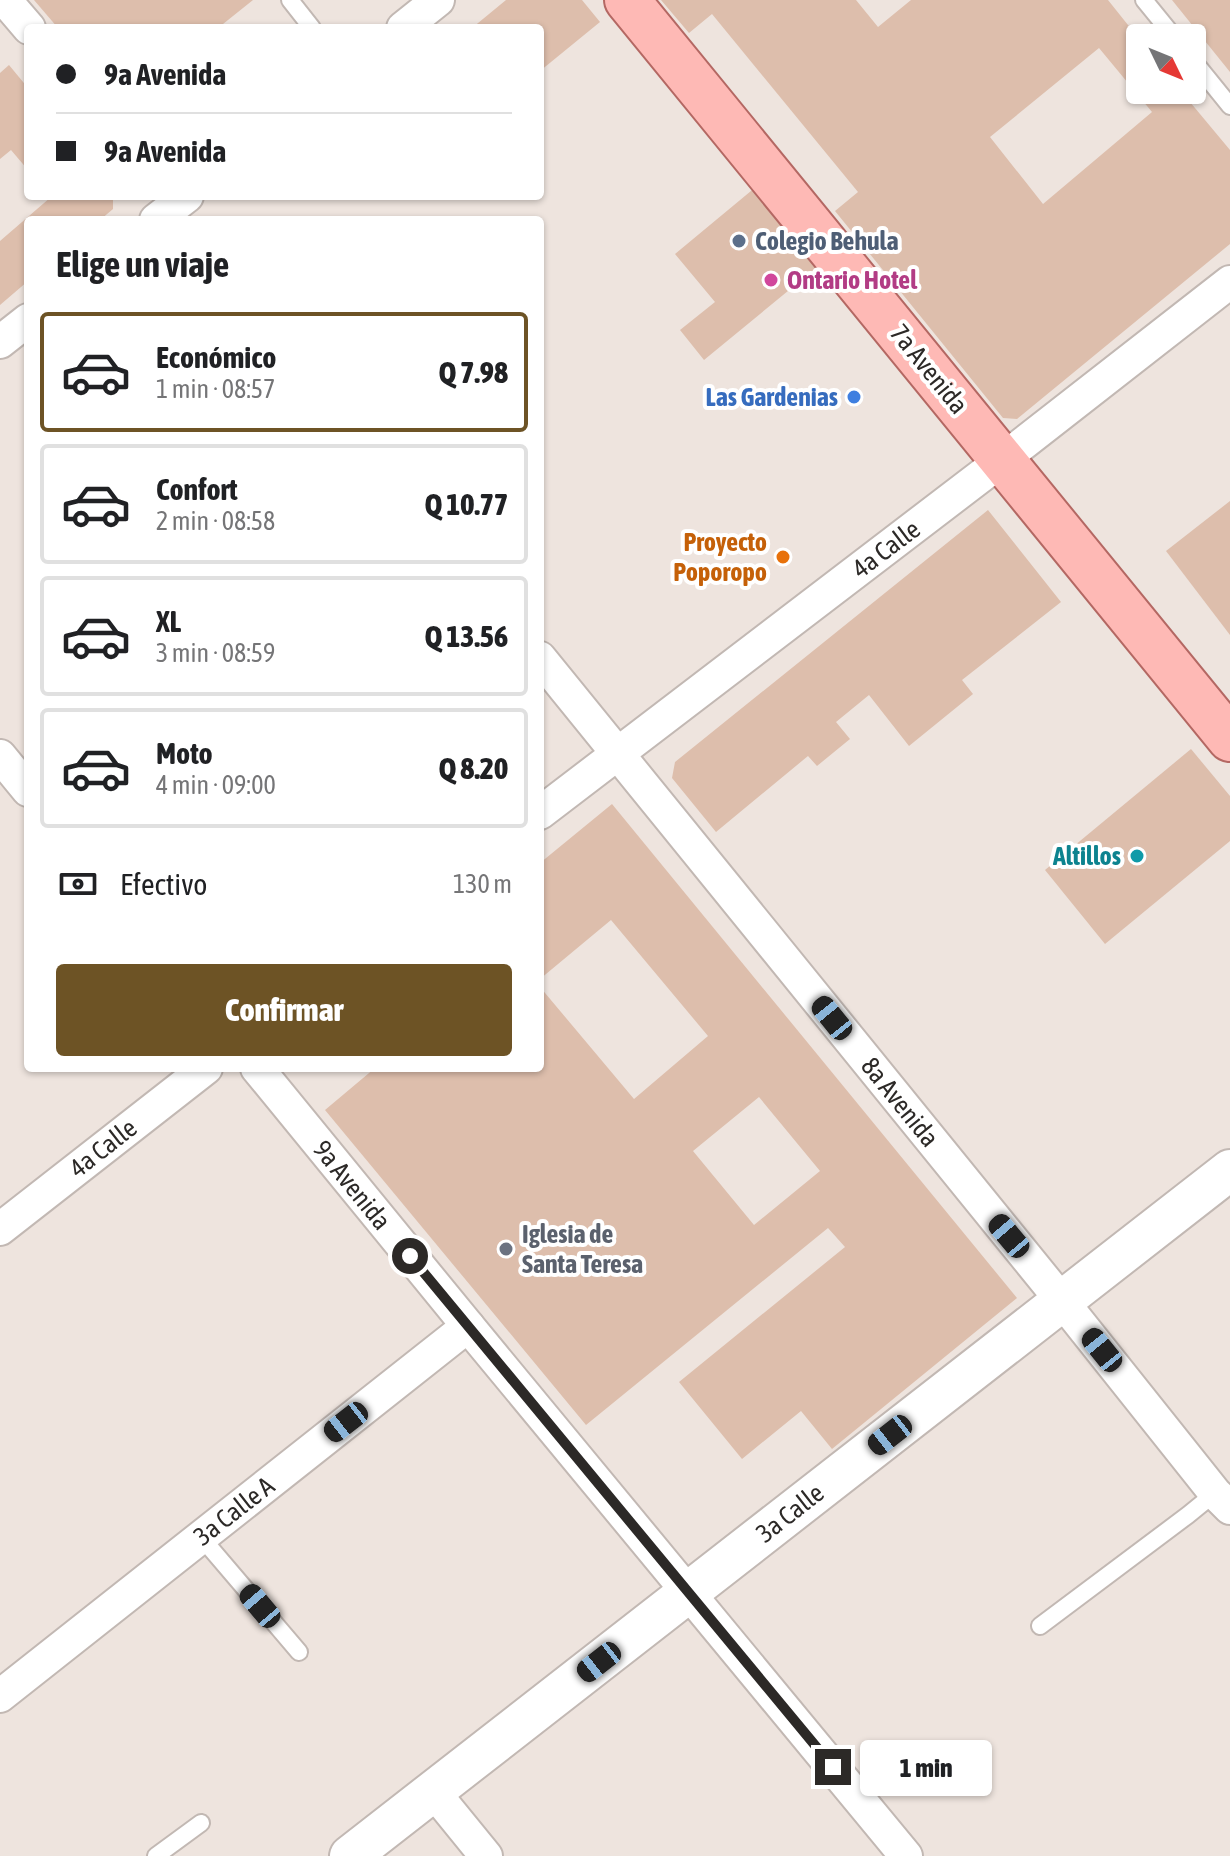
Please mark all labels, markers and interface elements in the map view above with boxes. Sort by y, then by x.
north arrow [1126,24,1206,104]
map controls [1126,24,1206,104]
text: 9a Avenida [104,57,226,91]
text: 9a Avenida [104,134,226,168]
place label: Colegio Behula [755,226,899,256]
marker: Colegio Behula [730,232,748,250]
text: Elige un viaje [56,243,229,285]
place label: Ontario Hotel [787,265,918,295]
marker: Ontario Hotel [762,271,780,289]
street label: 7a Avenida [884,318,974,420]
icon: car [60,336,132,408]
text: Económico [156,340,276,374]
text: Q 7.98 [439,355,508,389]
text: 1 min · 08:57 [156,374,275,404]
place label: Las Gardenias [706,382,838,412]
marker: Las Gardenias [845,388,863,406]
icon: car [60,468,132,540]
text: Confort [156,472,238,506]
text: Q 10.77 [425,487,508,521]
text: 2 min · 08:58 [156,506,275,536]
street label: 4a Calle [846,514,926,584]
place label: Proyecto Poporopo [673,527,767,587]
marker: Proyecto Poporopo [774,548,792,566]
icon: car [60,600,132,672]
text: XL [156,604,181,638]
text: Q 13.56 [425,619,508,653]
text: 3 min · 08:59 [156,638,275,668]
icon: car [60,732,132,804]
text: Moto [156,736,213,770]
text: Q 8.20 [439,751,508,785]
text: 4 min · 09:00 [156,770,276,800]
place label: Altillos [1052,841,1121,871]
marker: Altillos [1128,847,1146,865]
icon: cash [56,862,100,906]
text: Efectivo [120,867,207,901]
text: 130 m [453,869,512,899]
button: Confirmar [56,964,512,1056]
car [808,992,856,1044]
street label: 8a Avenida [855,1051,945,1153]
street label: 4a Calle [63,1112,143,1184]
street label: 9a Avenida [307,1134,397,1236]
car [984,1210,1034,1262]
place label: Iglesia de Santa Teresa [522,1219,643,1279]
route start [392,1238,428,1274]
marker: Iglesia de Santa Teresa [497,1240,515,1258]
car [1078,1324,1126,1376]
car [320,1398,372,1446]
car [864,1411,916,1459]
street label: 3a Calle A [188,1470,280,1552]
street label: 3a Calle [750,1477,830,1549]
car [235,1580,285,1632]
car [573,1638,625,1686]
callout: 1 min [861,1739,993,1795]
route end [815,1749,851,1785]
text: 1 min [899,1753,953,1783]

